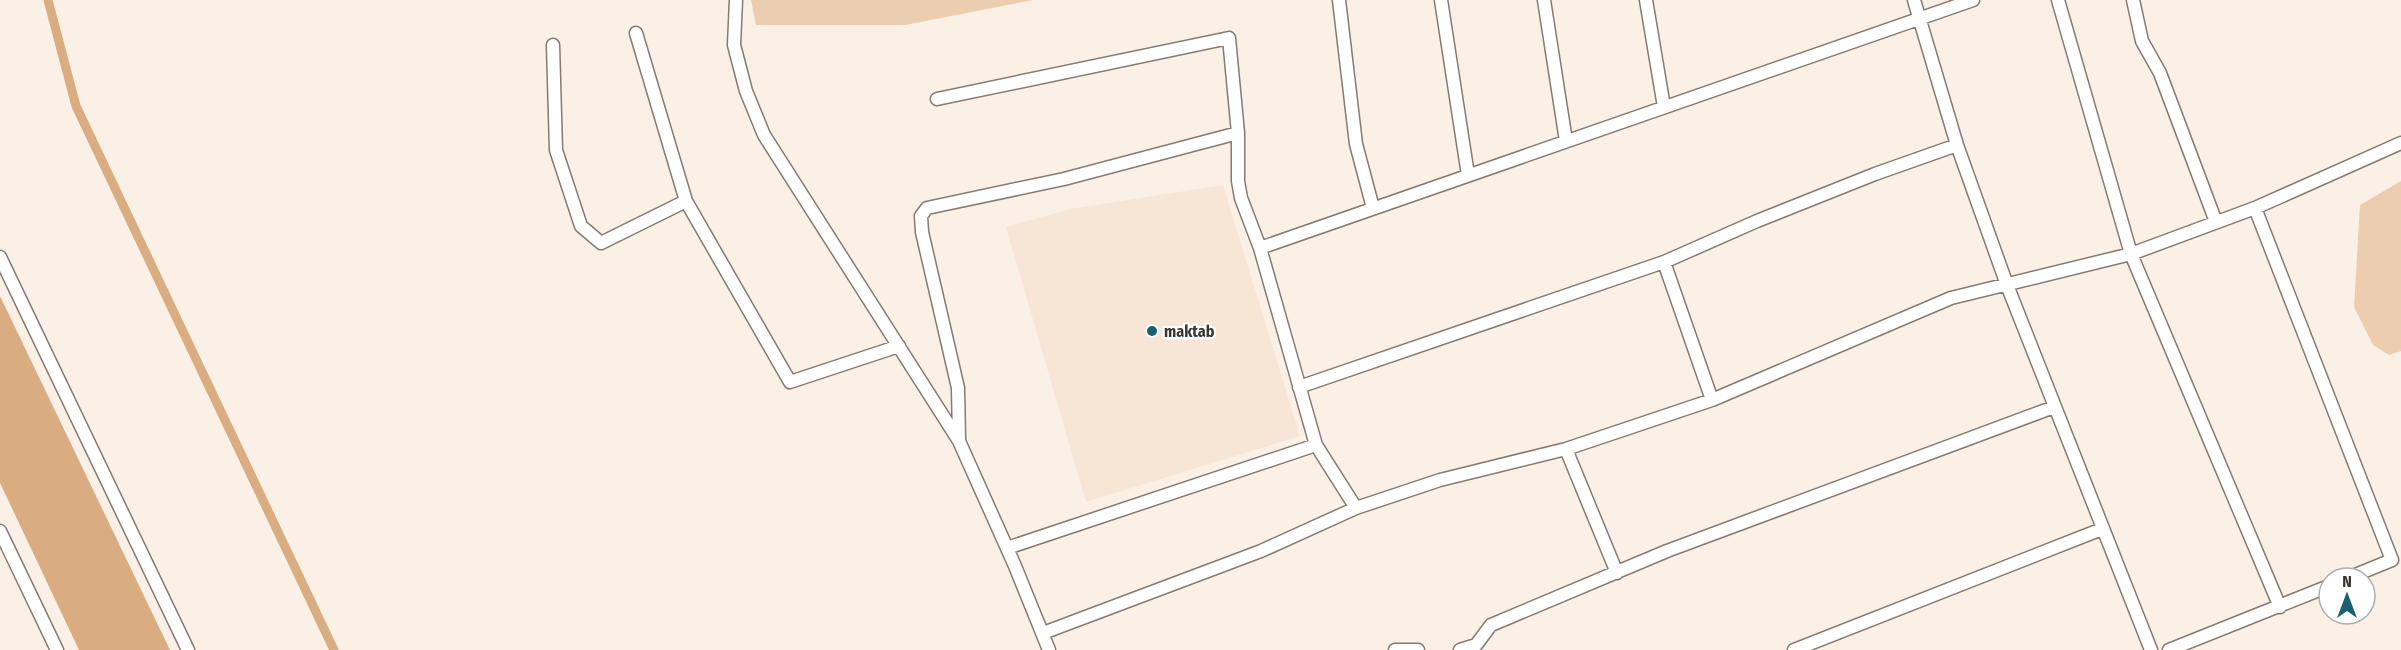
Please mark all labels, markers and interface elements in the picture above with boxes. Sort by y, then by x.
place label: maktab [1164,322,1215,341]
marker: maktab [1145,324,1159,338]
north arrow [2317,566,2377,626]
text: N [2342,572,2352,591]

